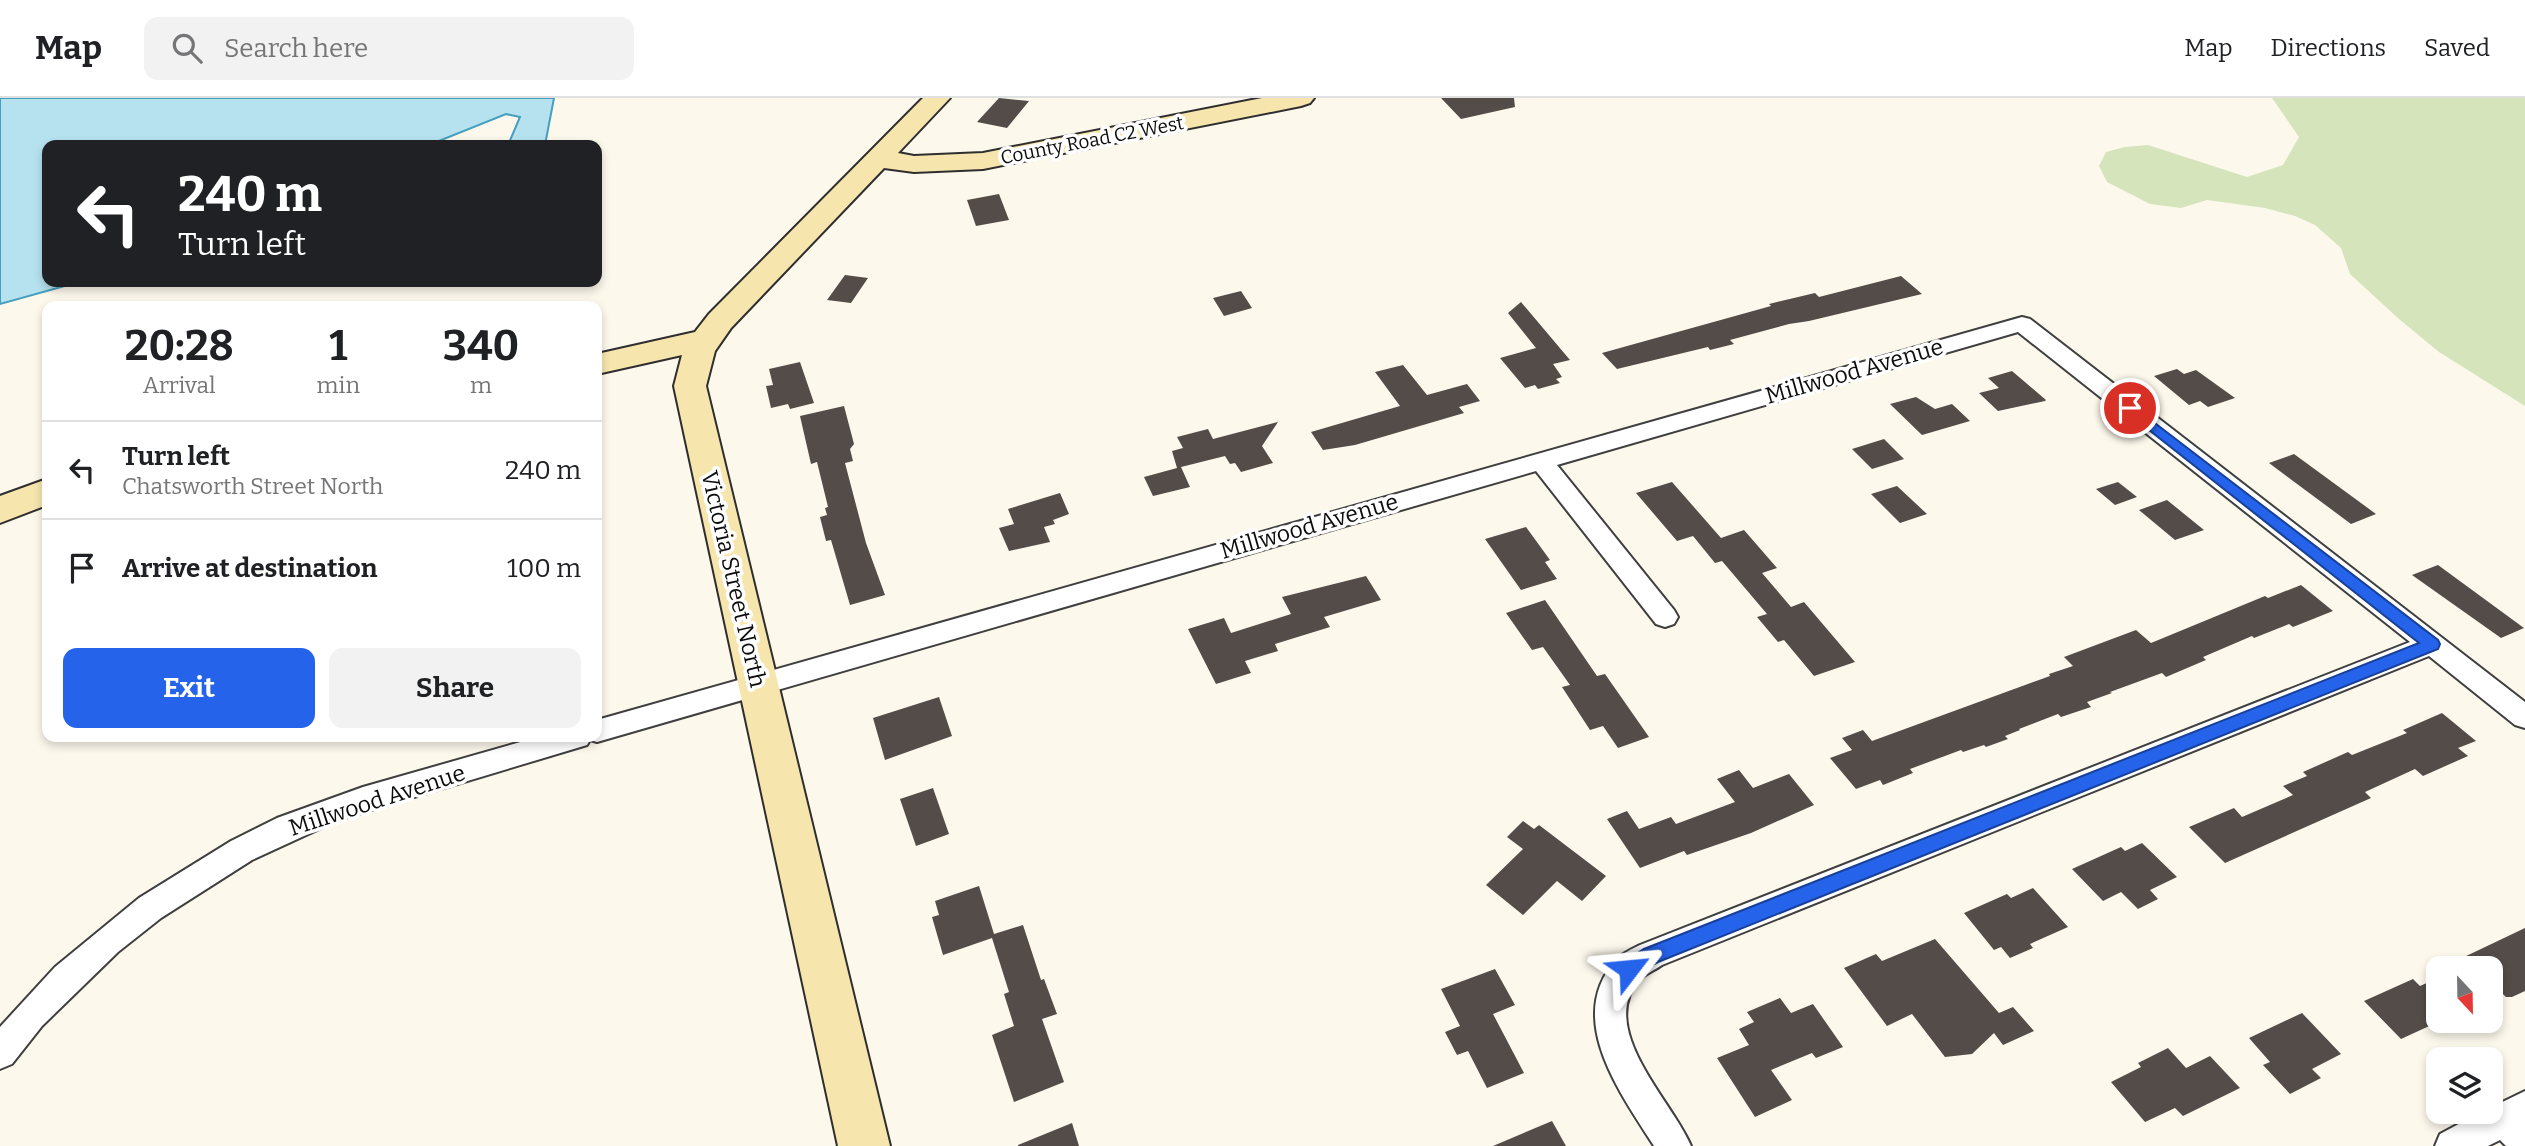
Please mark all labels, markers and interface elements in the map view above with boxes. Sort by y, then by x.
search box [144,17,634,80]
text: Map [35,28,102,68]
icon: search [168,29,206,67]
text: Search here [224,33,368,64]
text: Map [2184,34,2233,62]
text: Directions [2271,34,2386,62]
text: Saved [2424,34,2490,62]
street label: County Road C2 West [998,111,1186,169]
text: 240 m [178,165,322,224]
icon: left [63,168,154,259]
text: Turn left [178,225,306,263]
text: 20:28 [125,321,234,371]
text: 1 [329,321,347,371]
text: 340 [443,321,519,371]
street label: Millwood Avenue [1762,332,1946,410]
text: Arrival [143,371,216,399]
text: min [317,371,360,399]
text: m [470,371,492,399]
pin [2100,378,2160,438]
icon: arrive [2111,389,2149,427]
text: Turn left [122,441,230,472]
icon: left [63,451,101,489]
text: 240 m [505,455,581,486]
street label: Victoria Street North [695,468,773,690]
text: Chatsworth Street North [122,472,383,500]
street label: Millwood Avenue [1217,487,1401,565]
icon: arrive [63,549,101,587]
text: Arrive at destination [122,553,377,584]
text: 100 m [507,553,581,584]
button: Exit [63,648,315,728]
button: Share [329,648,581,728]
street label: Millwood Avenue [285,758,469,842]
position arrow [1592,932,1666,1006]
north arrow [2426,956,2502,1032]
map controls [2426,956,2503,1124]
button: layers [2426,1047,2503,1124]

